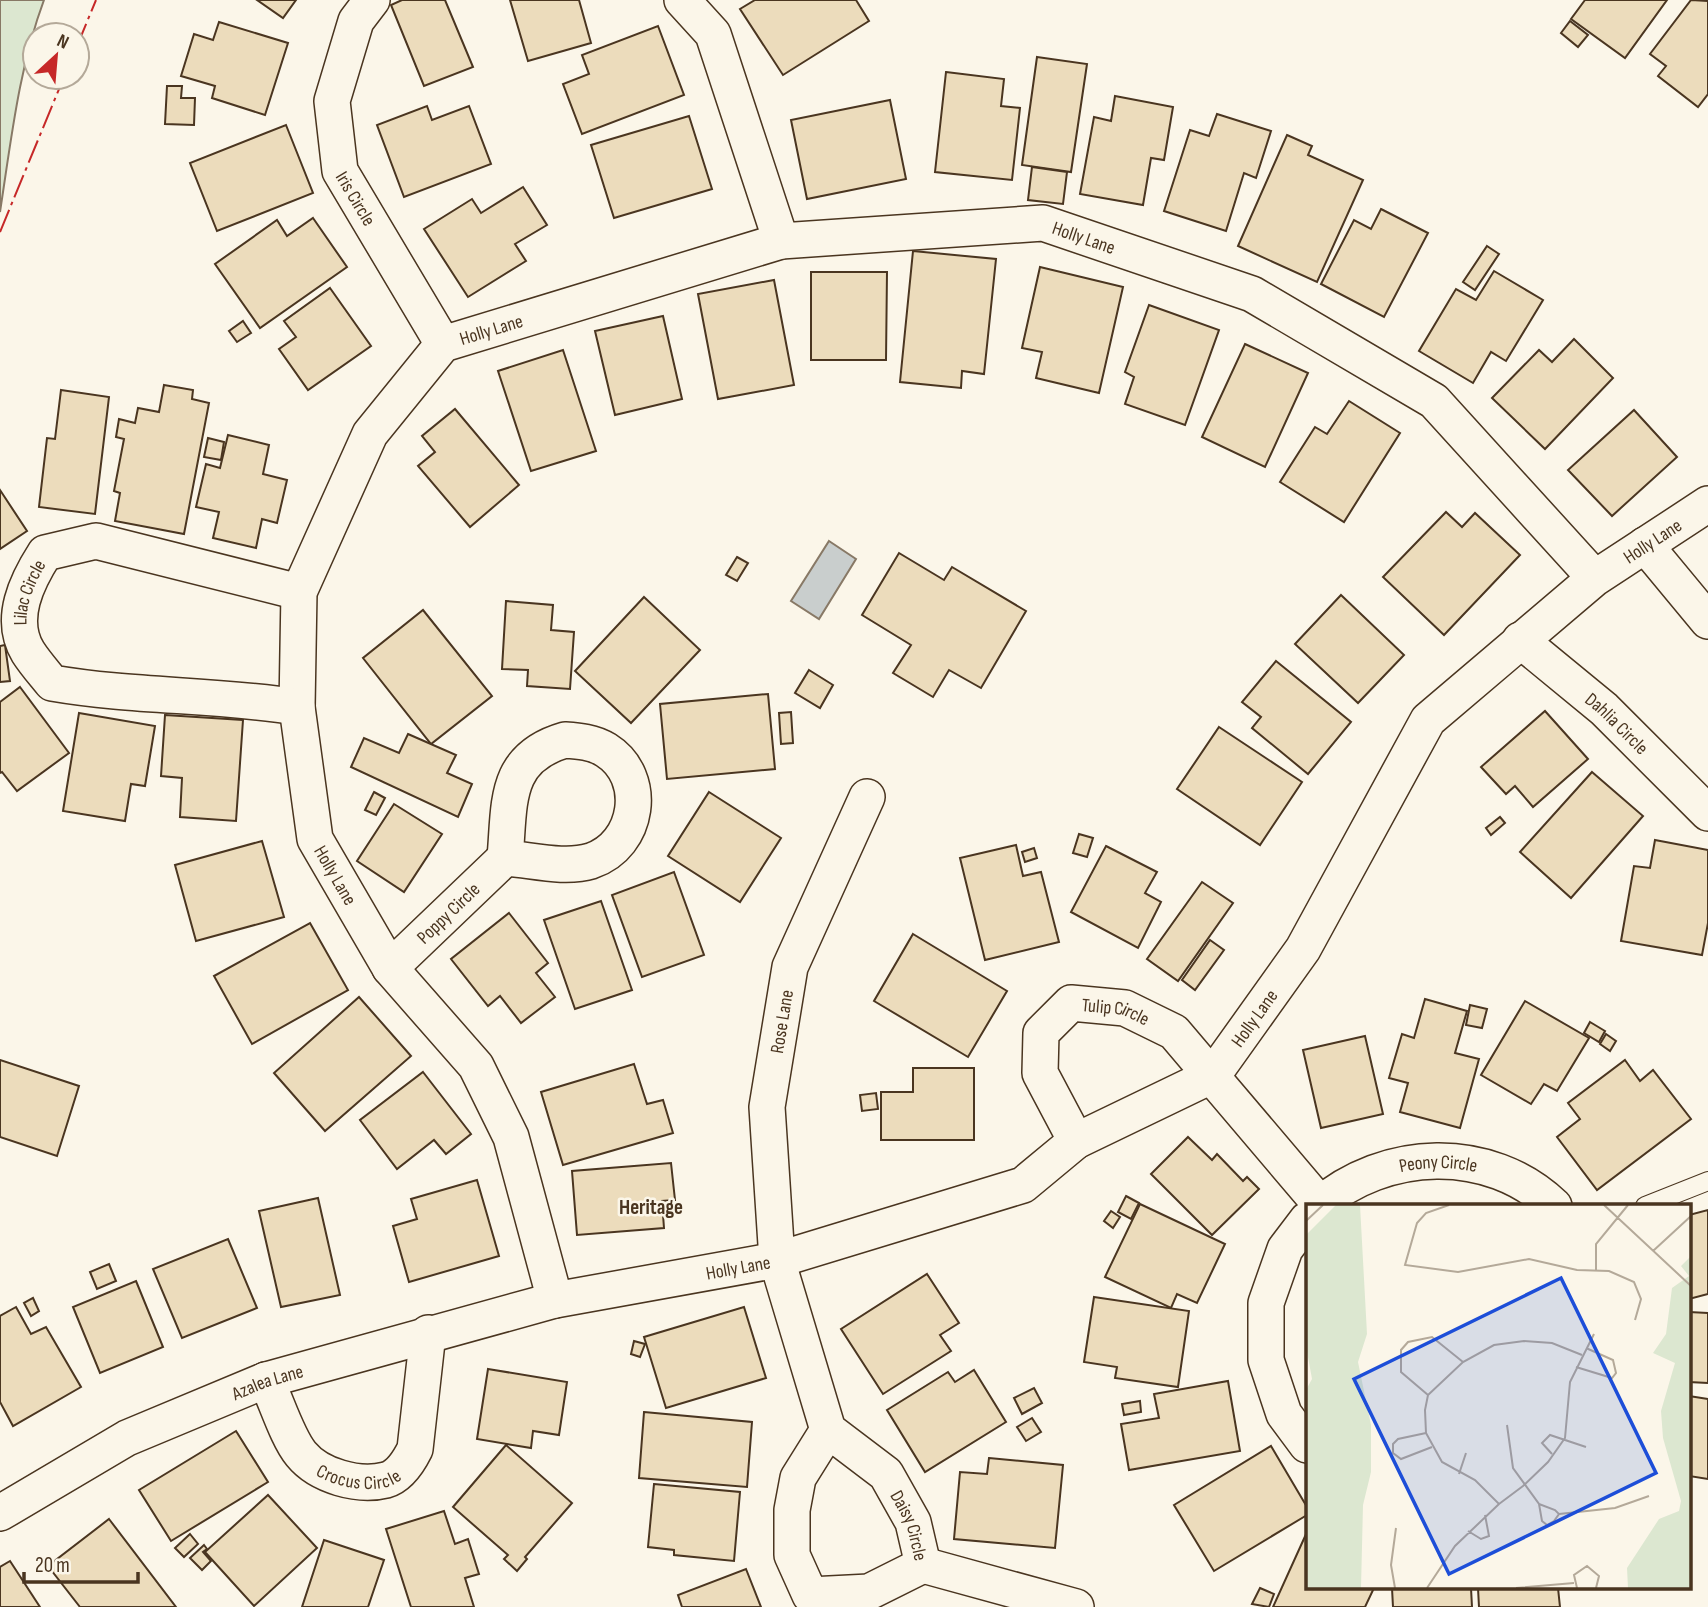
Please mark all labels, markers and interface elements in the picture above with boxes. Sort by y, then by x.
north arrow [21,21,91,91]
text: N [53,30,72,55]
street label: Iris Circle [330,168,380,230]
street label: Holly Lane [1049,217,1118,260]
street label: Holly Lane [457,310,526,351]
street label: Holly Lane [1619,514,1687,569]
street label: Lilac Circle [9,556,51,626]
street label: Dahlia Circle [1580,688,1653,760]
street label: Holly Lane [308,842,361,910]
street label: Poppy Circle [412,878,485,949]
street label: Holly Lane [1227,985,1283,1052]
street label: Rose Lane [766,988,799,1055]
street label: Tulip Circle [1081,994,1153,1031]
street label: Peony Circle [1397,1151,1479,1178]
district label: Heritage [619,1195,683,1220]
inset map [1306,1204,1690,1590]
street label: Holly Lane [704,1251,772,1286]
street label: Azalea Lane [228,1360,306,1406]
street label: Crocus Circle [312,1460,406,1495]
street label: Daisy Circle [885,1487,932,1563]
scale bar [24,1540,138,1584]
text: 20 m [35,1553,70,1578]

